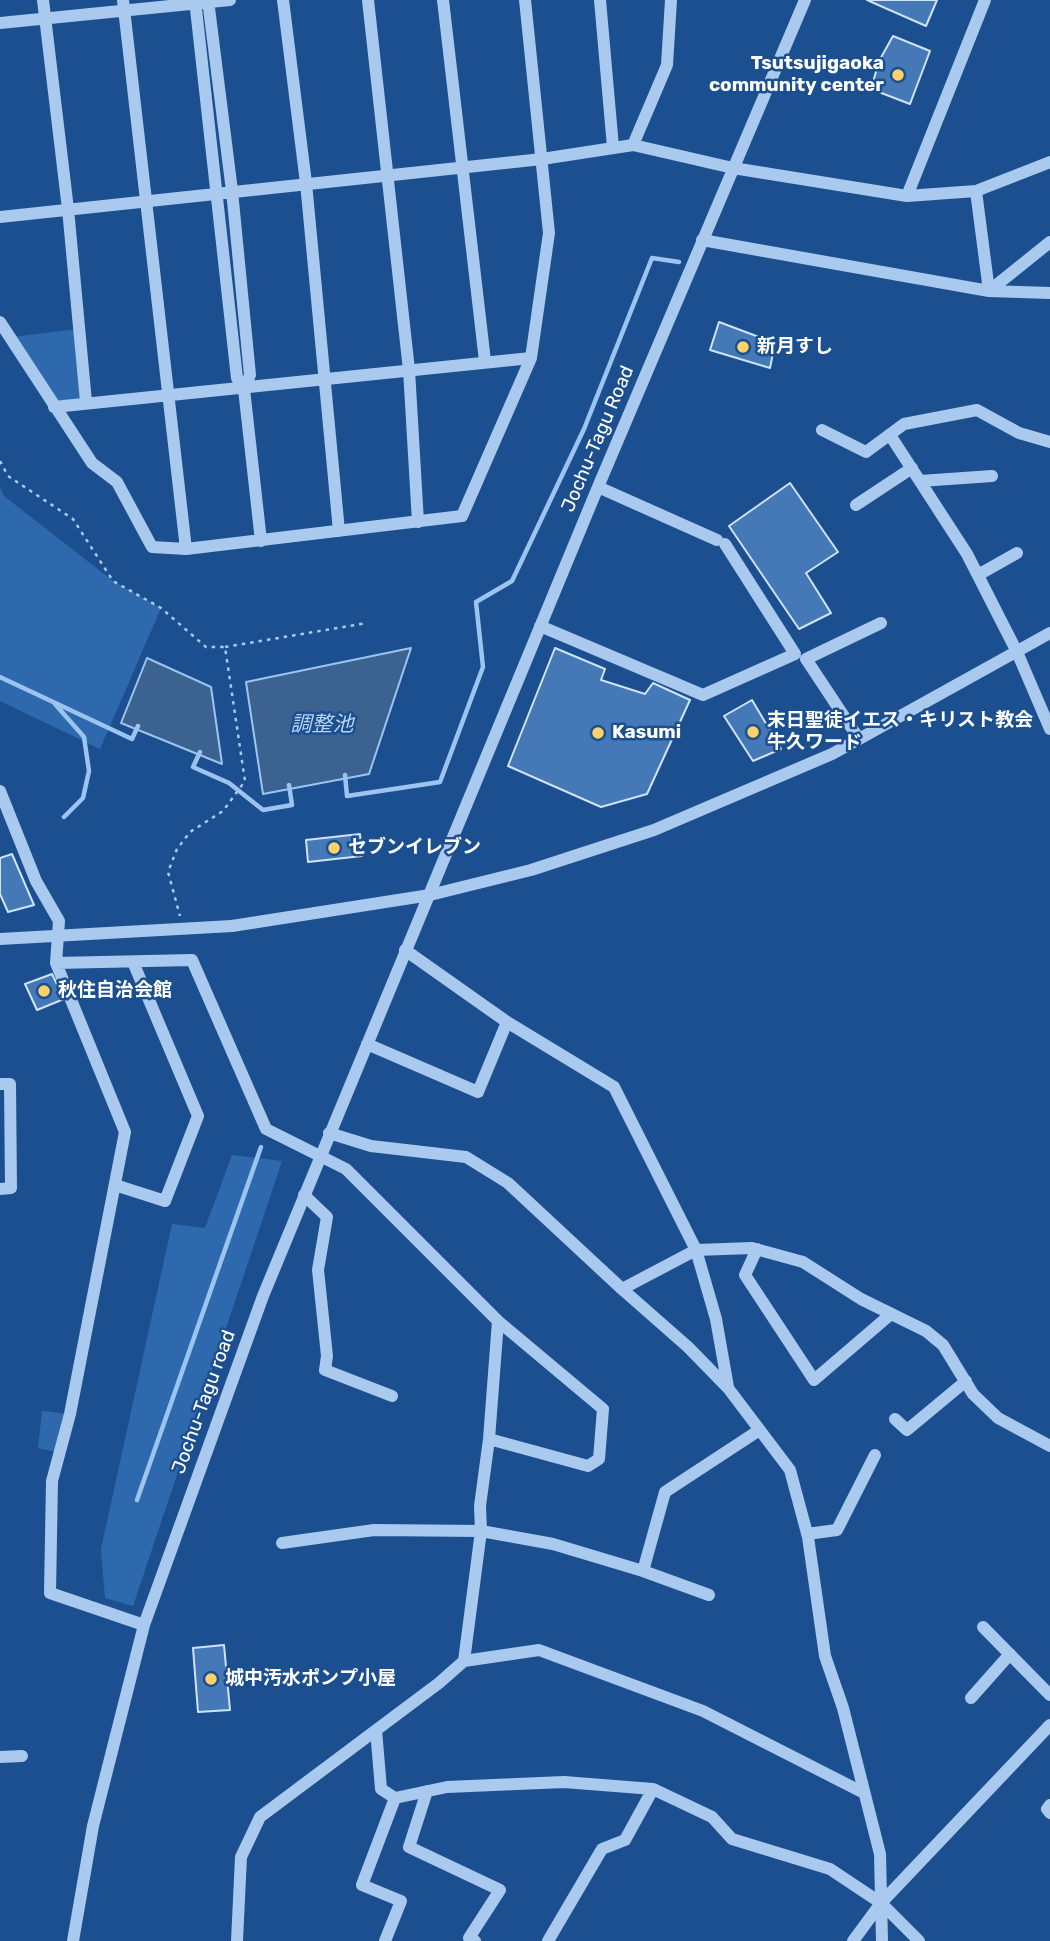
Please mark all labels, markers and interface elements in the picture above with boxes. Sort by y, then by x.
place label: Tsutsujigaoka community center [709,53,884,97]
marker: Tsutsujigaoka community center [890,67,906,83]
place label: 新月すし [757,336,833,358]
marker: 新月すし [735,339,751,355]
street label: Jochu-Tagu Road [557,362,639,516]
place label: 末日聖徒イエス・キリスト教会 牛久ワード [767,710,1033,754]
water label: 調整池 [291,712,353,738]
place label: Kasumi [612,722,681,744]
marker: 末日聖徒イエス・キリスト教会 牛久ワード [745,724,761,740]
marker: Kasumi [590,725,606,741]
place label: セブンイレブン [348,837,481,859]
marker: セブンイレブン [326,840,342,856]
place label: 秋住自治会館 [58,980,172,1002]
marker: 秋住自治会館 [36,983,52,999]
street label: Jochu-Tagu road [167,1327,241,1477]
place label: 城中汚水ポンプ小屋 [225,1668,396,1690]
marker: 城中汚水ポンプ小屋 [203,1671,219,1687]

